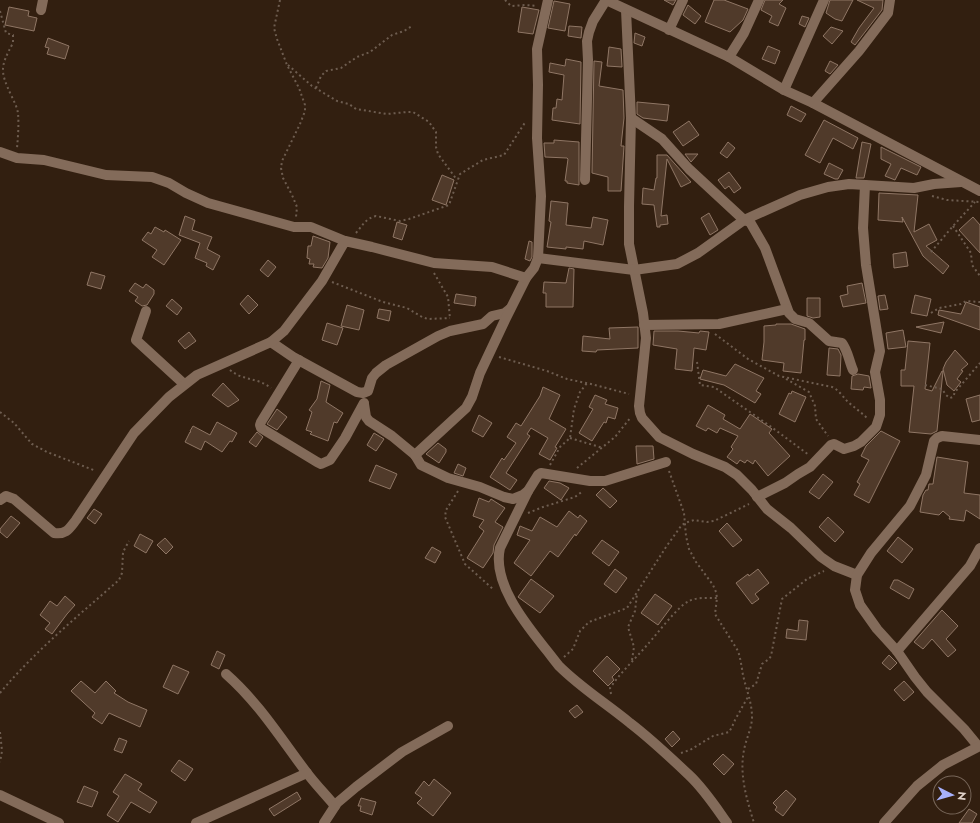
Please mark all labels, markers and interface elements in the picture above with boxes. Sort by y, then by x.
north arrow [932,775,972,815]
text: N [954,791,970,801]

